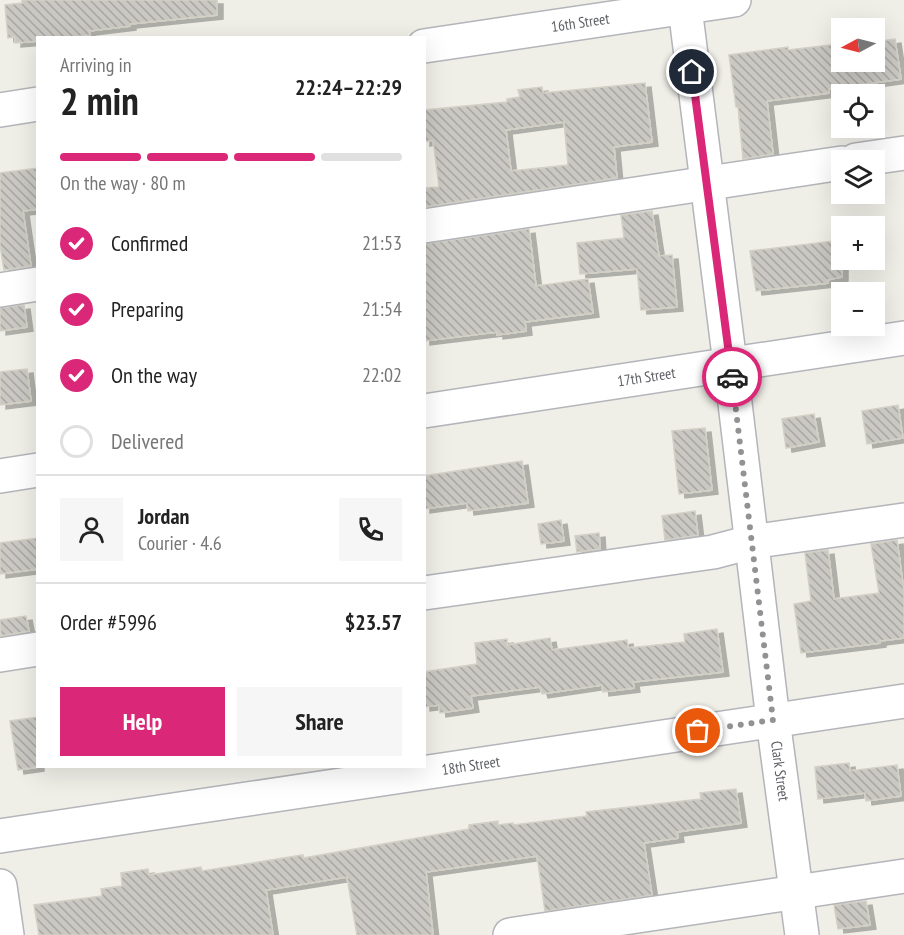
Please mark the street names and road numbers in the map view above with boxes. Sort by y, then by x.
street label: 16th Street [550,9,611,36]
street label: 17th Street [616,363,677,390]
street label: Clark Street [767,740,794,802]
street label: 18th Street [440,751,501,779]

